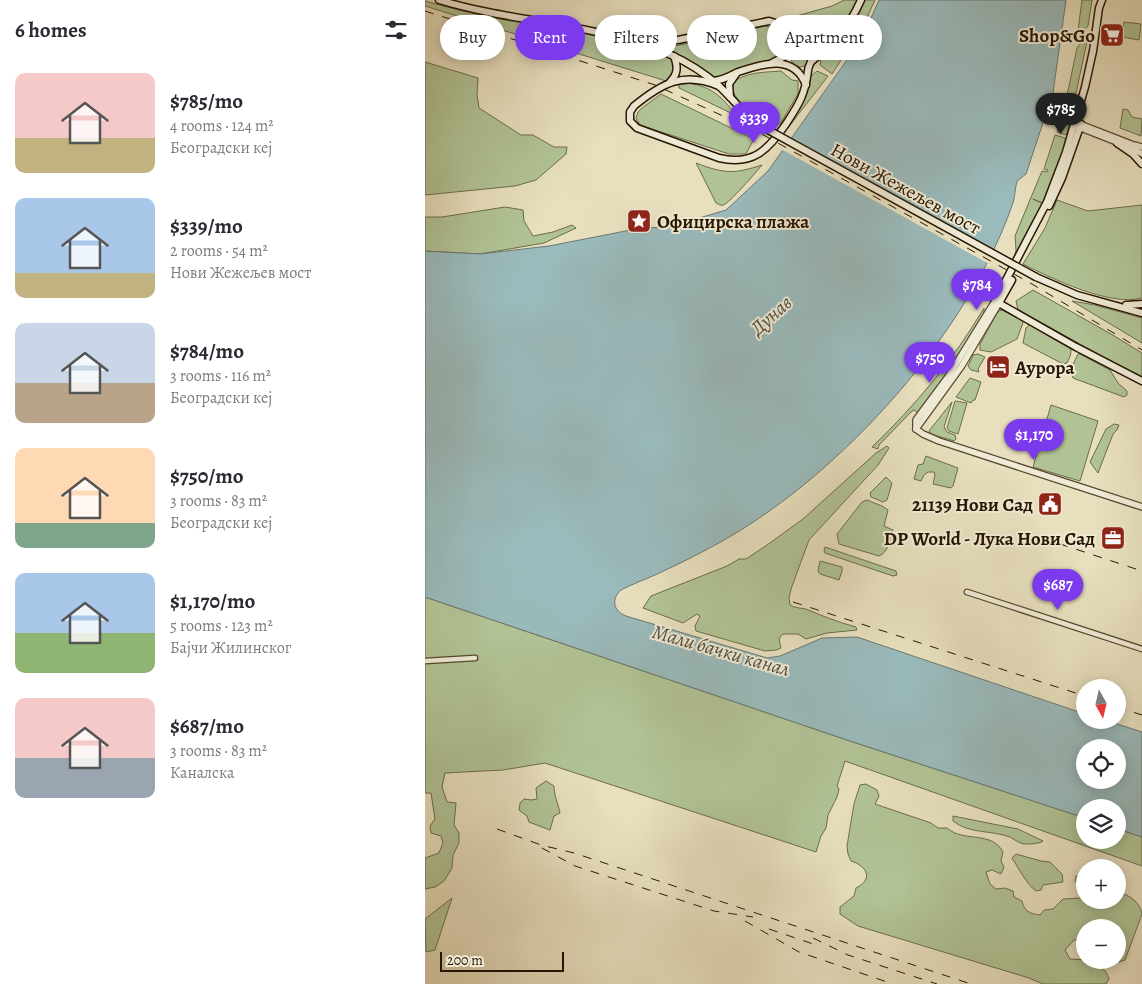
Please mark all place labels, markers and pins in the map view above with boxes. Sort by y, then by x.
supermarket icon: Shop&Go [1099,22,1125,48]
place label: Shop&Go [1019,23,1095,49]
pin: $785 [1031,92,1091,135]
pin: $339 [724,102,784,144]
place icon: Официрска плажа [626,208,652,234]
place label: Официрска плажа [657,209,810,235]
pin: $784 [947,268,1007,311]
pin: $750 [900,342,960,384]
hotel icon: Аурора [985,354,1011,380]
place label: Аурора [1014,355,1075,381]
pin: $1,170 [993,418,1075,461]
public building icon: 21139 Нови Сад [1037,491,1063,517]
place label: 21139 Нови Сад [912,492,1033,518]
office icon: DP World - Лука Нови Сад [1100,525,1126,551]
place label: DP World - Лука Нови Сад [884,526,1095,552]
pin: $687 [1028,568,1088,611]

